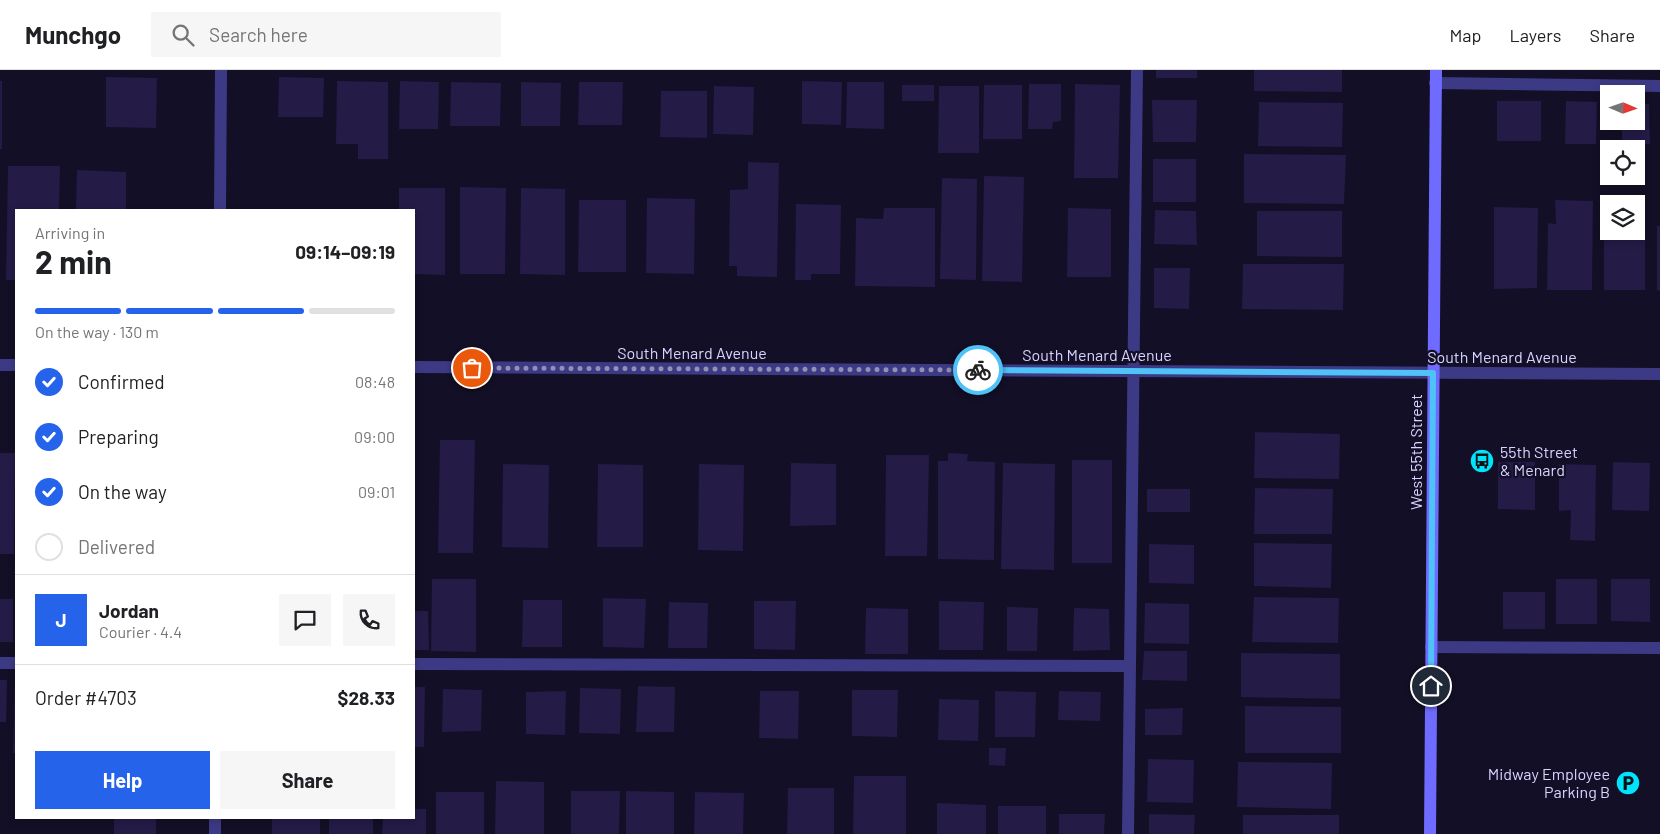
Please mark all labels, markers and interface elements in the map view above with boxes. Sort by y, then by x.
search box [151,12,501,57]
text: Munchgo [25,20,121,49]
icon: search [169,21,197,49]
text: Search here [209,23,308,46]
text: Map [1449,24,1481,46]
text: Layers [1509,24,1562,46]
text: Share [1590,24,1635,46]
north arrow [1600,85,1645,130]
map controls [1600,85,1645,240]
button: locate [1600,140,1645,185]
button: layers [1600,195,1645,240]
text: Arriving in [35,223,105,242]
text: 09:14–09:19 [295,240,395,263]
text: 2 min [35,242,112,280]
text: On the way · 130 m [35,322,159,341]
street label: South Menard Avenue [617,343,767,362]
courier [953,345,1003,395]
street label: South Menard Avenue [1022,345,1172,364]
pin [451,347,493,389]
street label: South Menard Avenue [1427,347,1577,366]
icon: bag [458,354,486,382]
icon: bike [964,356,992,384]
icon: check [35,368,63,396]
text: Confirmed [78,370,165,393]
text: 08:48 [355,372,395,391]
street label: West 55th Street [1406,394,1425,510]
icon: check [35,423,63,451]
text: Preparing [78,425,159,448]
text: 09:00 [354,427,395,446]
place label: 55th Street & Menard [1500,442,1578,479]
bus stop icon: 55th Street & Menard [1469,448,1495,474]
icon: check [35,478,63,506]
text: On the way [78,480,167,503]
text: 09:01 [358,482,395,501]
text: Delivered [78,535,155,558]
button: chat [279,594,331,646]
button: phone [343,594,395,646]
text: Jordan [99,599,159,622]
text: J [55,608,67,631]
text: Courier · 4.4 [99,622,182,641]
pin [1410,665,1452,707]
icon: home [1417,672,1445,700]
text: Order #4703 [35,686,137,709]
text: $28.33 [338,686,395,709]
button: Help [35,751,210,809]
button: Share [220,751,395,809]
place label: Midway Employee Parking B [1488,764,1610,801]
parking icon: Midway Employee Parking B [1615,770,1641,796]

